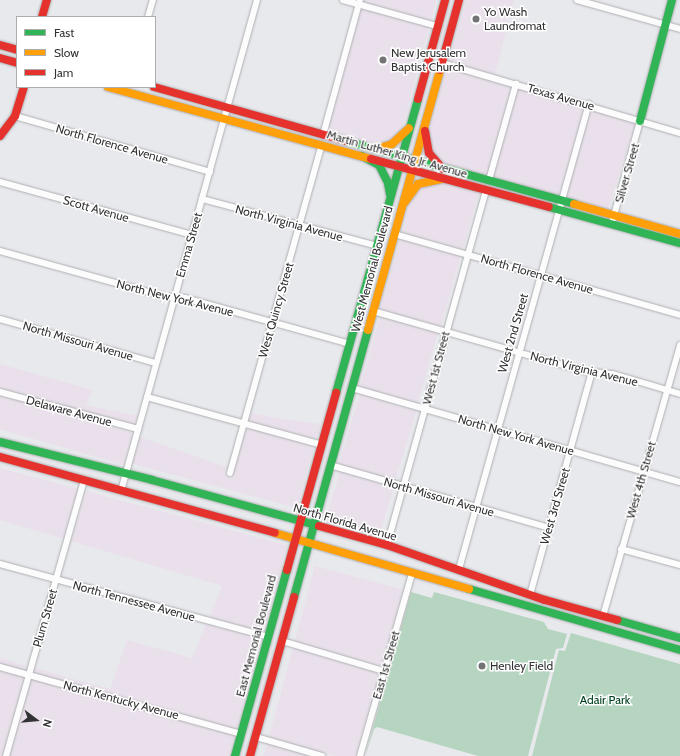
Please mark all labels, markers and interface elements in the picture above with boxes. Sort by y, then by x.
place label: Yo Wash Laundromat [484,5,546,33]
marker: Yo Wash Laundromat [471,14,481,24]
legend [16,16,156,88]
text: Fast [54,25,74,40]
text: Slow [54,45,79,60]
place label: New Jerusalem Baptist Church [391,46,466,74]
marker: New Jerusalem Baptist Church [378,55,388,65]
text: Jam [54,65,73,80]
street label: Texas Avenue [526,81,596,113]
street label: North Florence Avenue [54,121,170,167]
street label: Martin Luther King Jr. Avenue [325,127,469,181]
street label: Silver Street [612,141,642,205]
street label: Scott Avenue [61,193,131,225]
street label: North Virginia Avenue [234,202,344,244]
street label: West Memorial Boulevard [348,204,396,334]
street label: Emma Street [173,211,205,279]
street label: North Florence Avenue [479,251,595,297]
street label: West Quincy Street [256,261,296,359]
street label: North New York Avenue [115,276,235,320]
street label: West 2nd Street [495,292,531,374]
street label: North Missouri Avenue [21,318,135,364]
street label: West 1st Street [419,330,453,406]
street label: North Virginia Avenue [529,349,639,389]
street label: Delaware Avenue [25,393,113,429]
street label: North New York Avenue [456,412,576,458]
street label: West 4th Street [623,440,659,520]
street label: West 3rd Street [537,466,573,546]
street label: North Missouri Avenue [382,474,496,520]
street label: North Florida Avenue [292,500,398,544]
street label: East Memorial Boulevard [233,574,279,698]
street label: North Tennessee Avenue [71,578,197,624]
street label: Plum Street [30,587,60,649]
street label: East 1st Street [369,629,403,701]
place label: Henley Field [490,659,553,673]
marker: Henley Field [477,661,487,671]
street label: North Kentucky Avenue [62,678,180,722]
park label: Adair Park [580,693,630,707]
north arrow [16,700,56,740]
text: N [40,718,55,729]

